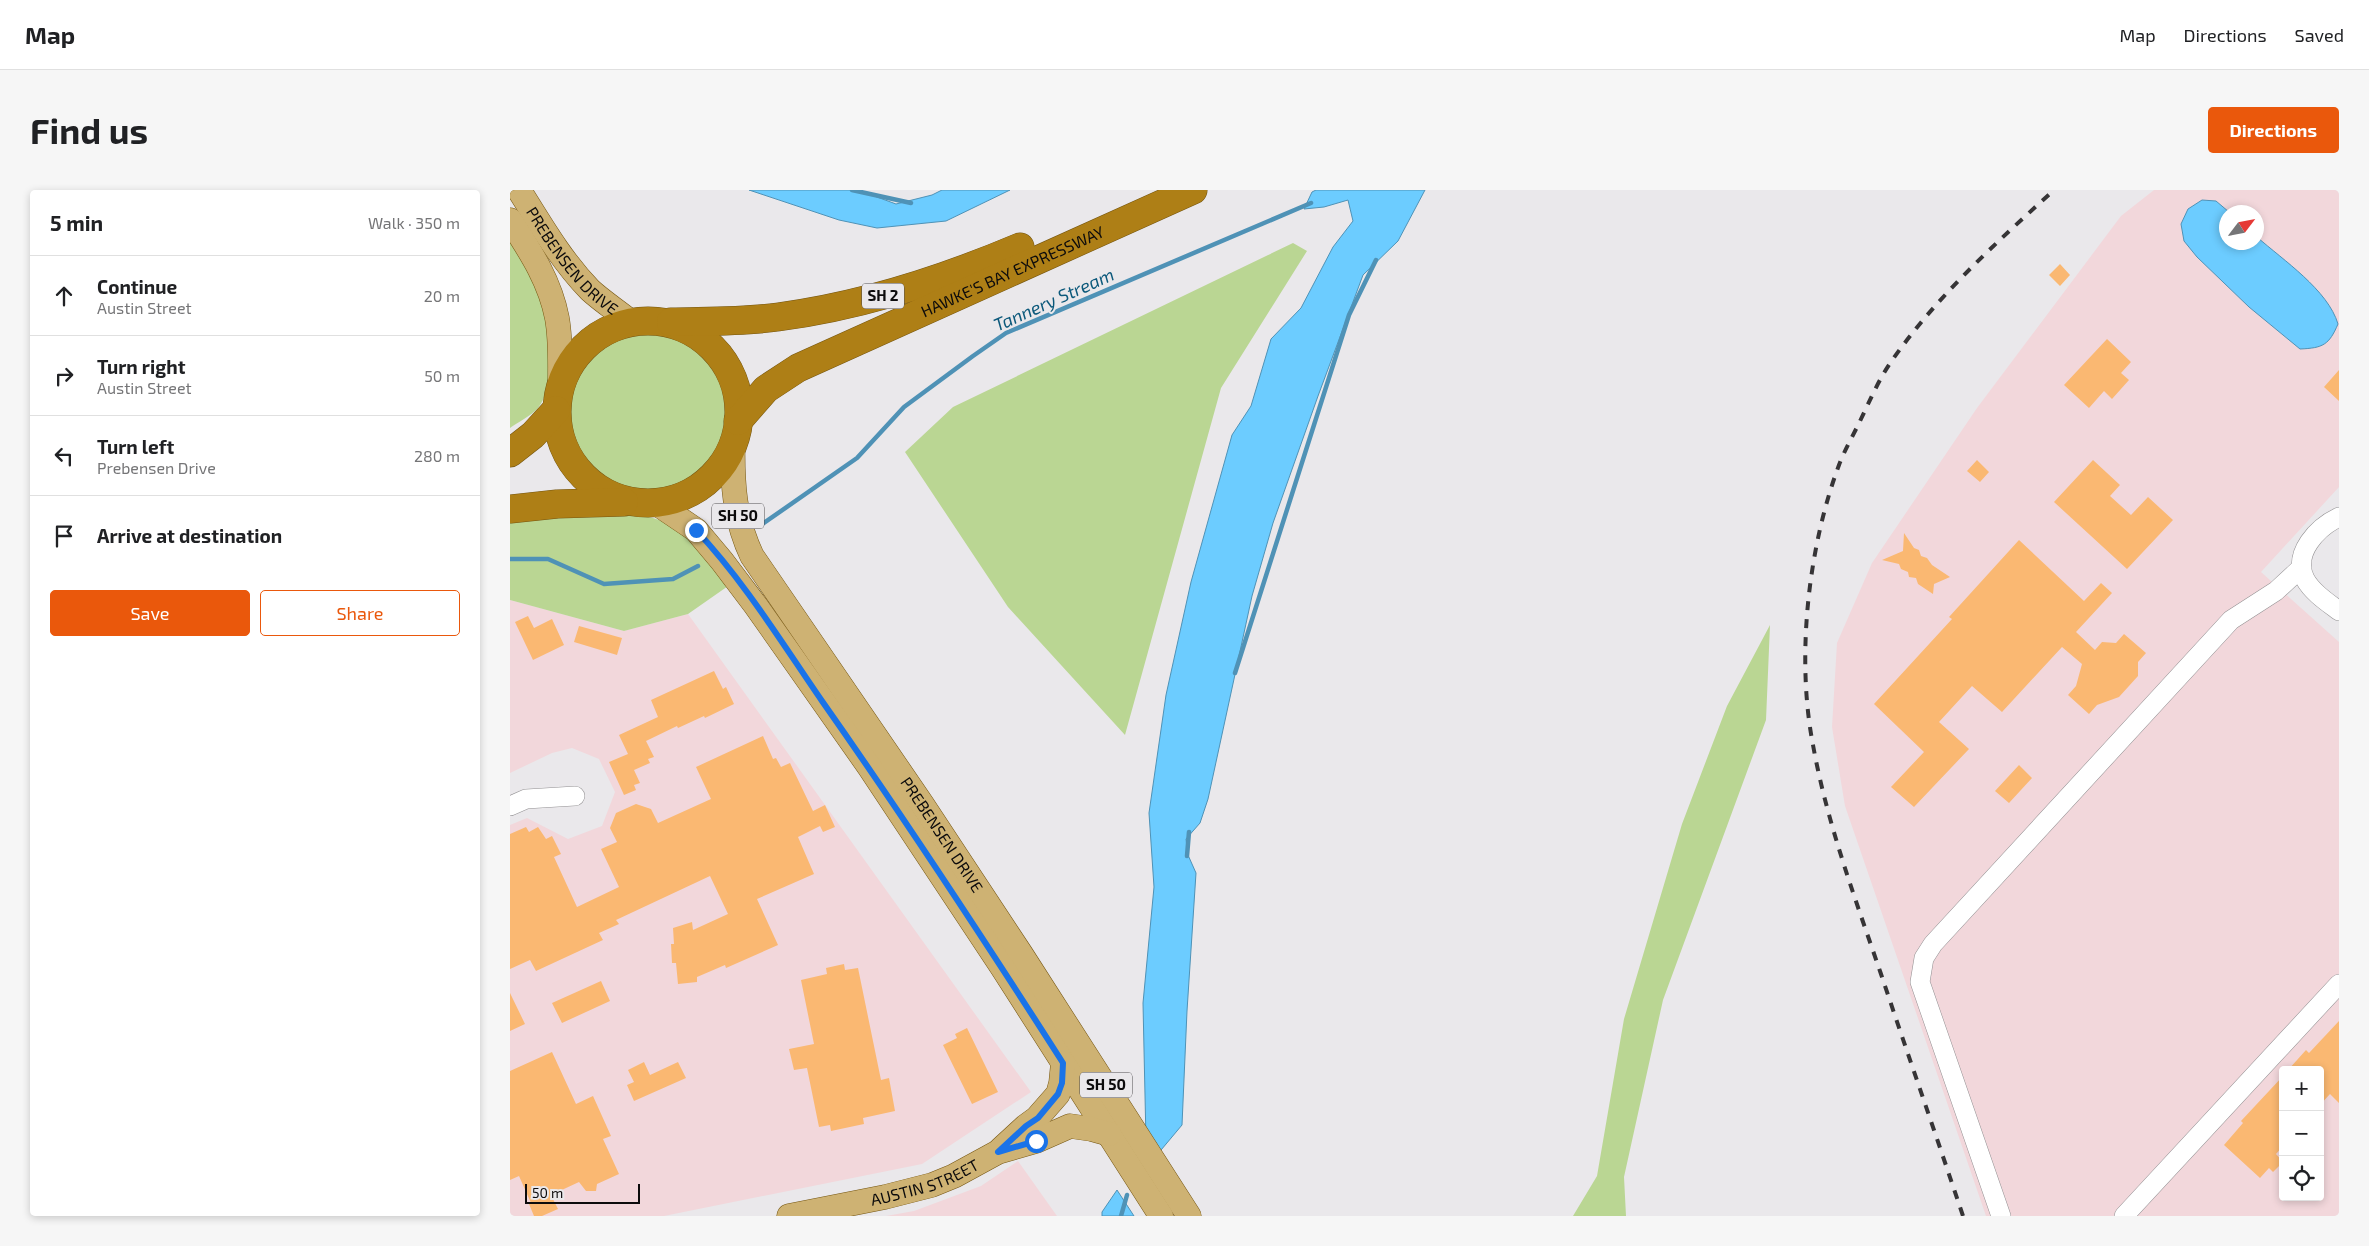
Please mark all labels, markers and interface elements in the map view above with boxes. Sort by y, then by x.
text: Map [25,20,75,49]
text: Map [2119,24,2156,46]
text: Directions [2184,24,2267,46]
text: Saved [2295,24,2344,46]
button: Directions [2208,107,2339,153]
text: Find us [30,109,148,151]
street label: PREBENSEN DRIVE [523,203,622,318]
north arrow [2219,205,2264,250]
text: 5 min [50,210,103,235]
text: Walk · 350 m [368,213,460,232]
street label: HAWKE'S BAY EXPRESSWAY [918,221,1107,320]
water label: Tannery Stream [990,263,1117,335]
text: Continue [97,275,177,298]
icon: ahead [50,282,78,310]
road number: SH 2 [862,284,904,308]
text: 20 m [424,286,460,305]
text: Austin Street [97,298,192,317]
text: Turn right [97,355,185,378]
icon: right [50,362,78,390]
text: 50 m [424,366,460,385]
text: Austin Street [97,378,192,397]
text: Turn left [97,435,174,458]
icon: left [50,442,78,470]
text: 280 m [414,446,460,465]
text: Prebensen Drive [97,458,216,477]
road number: SH 50 [712,504,764,528]
route end [685,519,708,542]
icon: arrive [50,522,78,550]
text: Arrive at destination [97,524,282,547]
button: Save [50,590,250,636]
button: Share [260,590,460,636]
street label: PREBENSEN DRIVE [897,773,988,896]
map controls [2279,1066,2324,1201]
button: + [2279,1066,2324,1111]
road number: SH 50 [1080,1072,1132,1098]
button: − [2279,1111,2324,1156]
route start [1025,1130,1048,1153]
street label: AUSTIN STREET [869,1155,982,1209]
button: locate [2279,1156,2324,1201]
scale bar [525,1181,640,1204]
text: 50 m [532,1184,563,1201]

